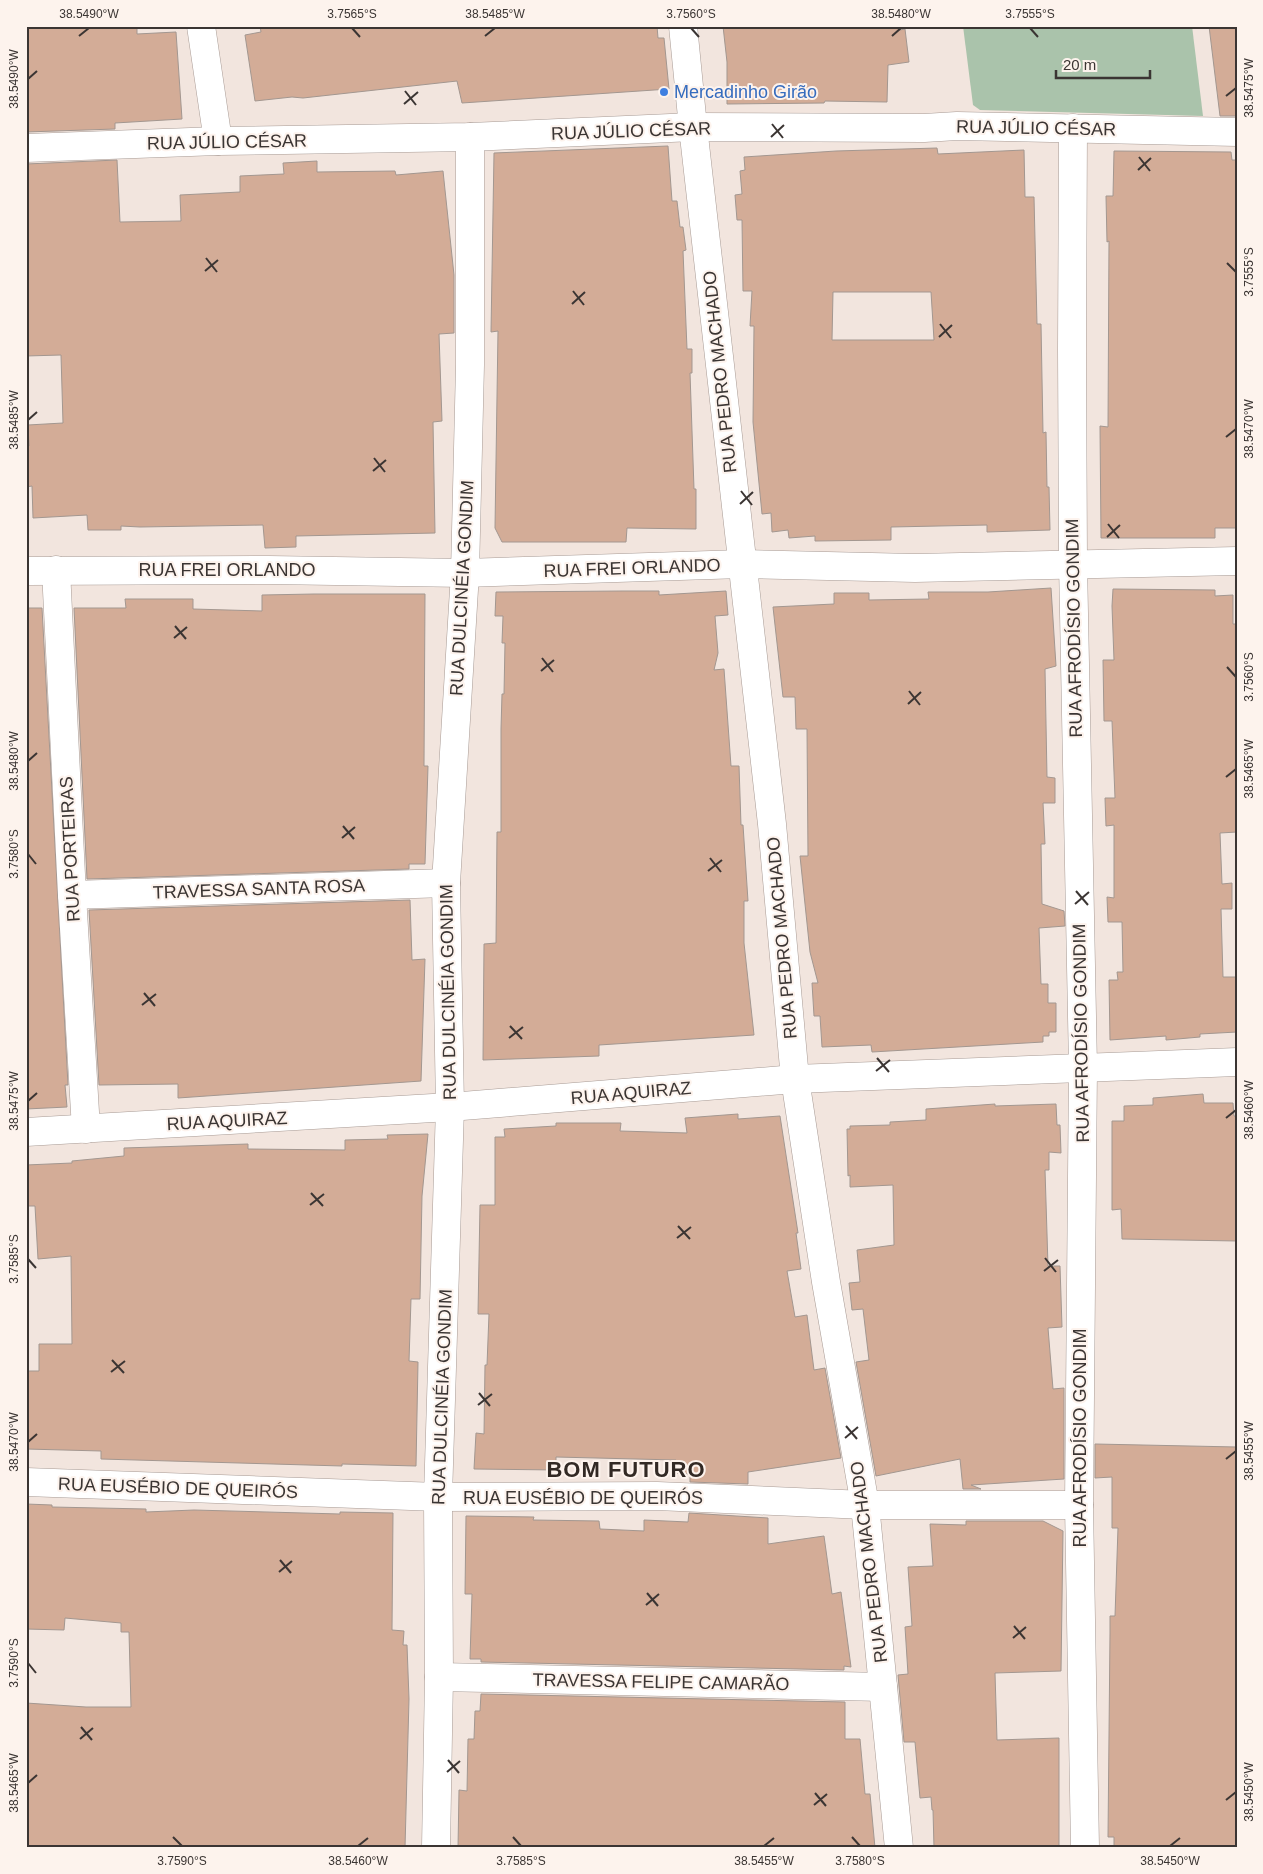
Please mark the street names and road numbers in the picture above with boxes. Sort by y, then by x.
street label: RUA JÚLIO CÉSAR [956,116,1116,139]
street label: RUA JÚLIO CÉSAR [551,117,711,144]
street label: RUA JÚLIO CÉSAR [147,130,307,153]
street label: RUA PEDRO MACHADO [699,270,741,474]
street label: RUA DULCINÉIA GONDIM [446,480,478,696]
street label: RUA AFRODÍSIO GONDIM [1062,518,1086,738]
street label: RUA FREI ORLANDO [543,555,721,581]
street label: RUA FREI ORLANDO [138,560,316,580]
street label: RUA PORTEIRAS [56,776,84,922]
street label: RUA PEDRO MACHADO [763,836,801,1040]
street label: TRAVESSA SANTA ROSA [153,875,365,903]
street label: RUA DULCINÉIA GONDIM [436,884,460,1100]
street label: RUA AFRODÍSIO GONDIM [1069,923,1093,1143]
street label: RUA AQUIRAZ [570,1078,692,1108]
street label: RUA AQUIRAZ [166,1108,288,1134]
street label: RUA DULCINÉIA GONDIM [428,1289,456,1505]
street label: RUA AFRODÍSIO GONDIM [1070,1328,1090,1548]
street label: RUA PEDRO MACHADO [847,1460,891,1664]
street label: RUA EUSÉBIO DE QUEIRÓS [58,1473,298,1502]
street label: RUA EUSÉBIO DE QUEIRÓS [463,1487,703,1508]
street label: TRAVESSA FELIPE CAMARÃO [532,1669,790,1694]

